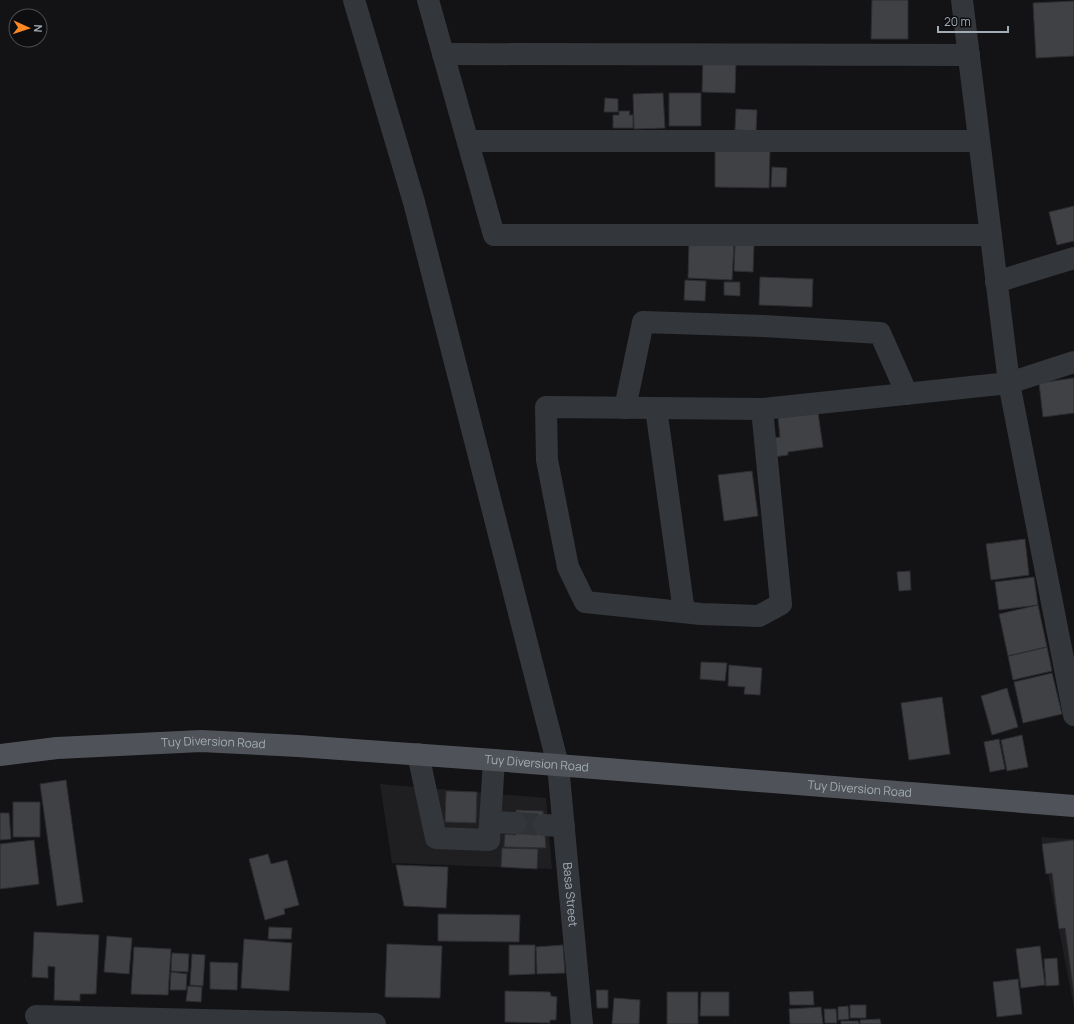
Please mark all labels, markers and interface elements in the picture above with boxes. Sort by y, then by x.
north arrow [8,8,48,48]
scale bar [938,8,1008,34]
text: 20 m [944,13,971,30]
text: N [31,24,46,33]
street label: Tuy Diversion Road [161,732,266,752]
street label: Tuy Diversion Road [484,750,589,775]
street label: Tuy Diversion Road [807,776,912,801]
street label: Basa Street [559,862,582,928]

